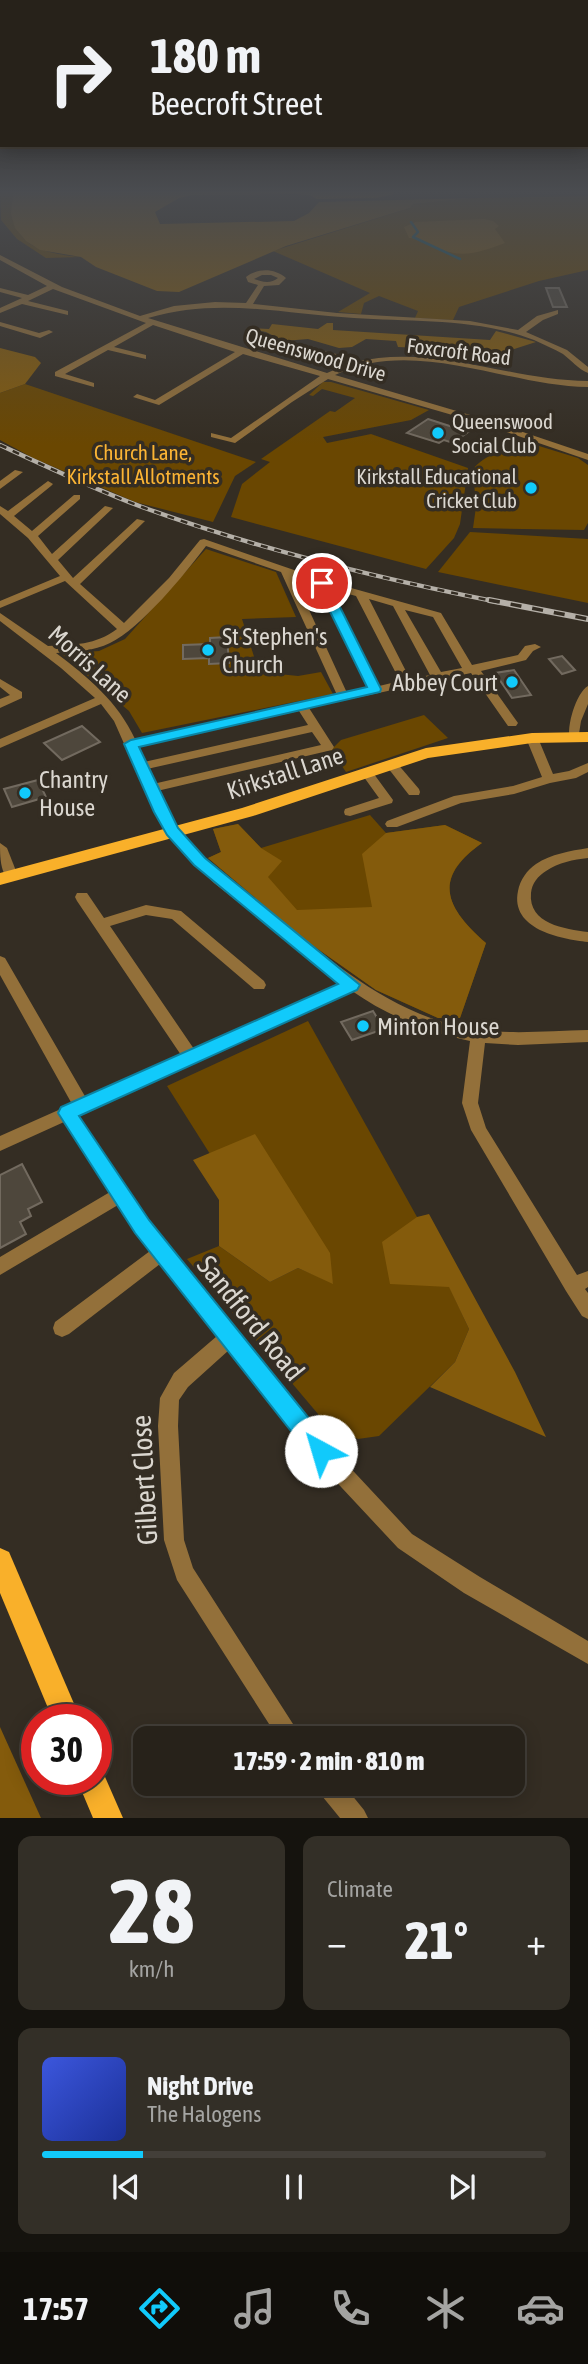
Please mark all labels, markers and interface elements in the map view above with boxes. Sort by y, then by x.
text: 180 m [150,27,261,83]
icon: right [35,28,126,119]
text: Beecroft Street [150,85,323,122]
street label: Queenswood Drive [243,323,389,385]
street label: Foxcroft Road [406,333,512,369]
place label: Queenswood Social Club [452,409,553,457]
marker: Queenswood Social Club [430,425,446,441]
park label: Church Lane, Kirkstall Allotments [66,440,220,488]
place label: Kirkstall Educational Cricket Club [356,464,517,512]
marker: Kirkstall Educational Cricket Club [523,480,539,496]
pin [292,553,352,613]
icon: arrive [303,564,341,602]
street label: Morris Lane [43,620,137,708]
place label: St Stephen's Church [222,623,327,678]
marker: St Stephen's Church [200,642,216,658]
place label: Abbey Court [392,669,498,696]
marker: Abbey Court [504,674,520,690]
street label: Kirkstall Lane [224,742,346,804]
place label: Chantry House [39,766,108,821]
marker: Chantry House [17,785,33,801]
place label: Minton House [377,1013,499,1040]
marker: Minton House [355,1018,371,1034]
street label: Sandford Road [191,1249,311,1387]
street label: Gilbert Close [125,1414,163,1546]
position arrow [284,1414,358,1488]
speed limit sign: 30 [21,1704,112,1795]
text: 17:59 · 2 min · 810 m [234,1746,424,1776]
text: 28 [109,1858,194,1962]
text: Climate [327,1876,393,1902]
text: 21° [405,1910,468,1970]
text: − [327,1920,347,1963]
text: + [526,1920,546,1963]
text: km/h [129,1956,174,1982]
text: Night Drive [147,2071,254,2101]
text: The Halogens [147,2101,261,2127]
icon: previous [107,2168,145,2206]
icon: pause [275,2168,313,2206]
icon: next [443,2168,481,2206]
icon: directions [135,2284,184,2333]
icon: music [230,2284,279,2333]
icon: phone [326,2284,375,2333]
icon: climate [421,2284,470,2333]
icon: car [516,2284,565,2333]
text: 17:57 [23,2290,89,2327]

